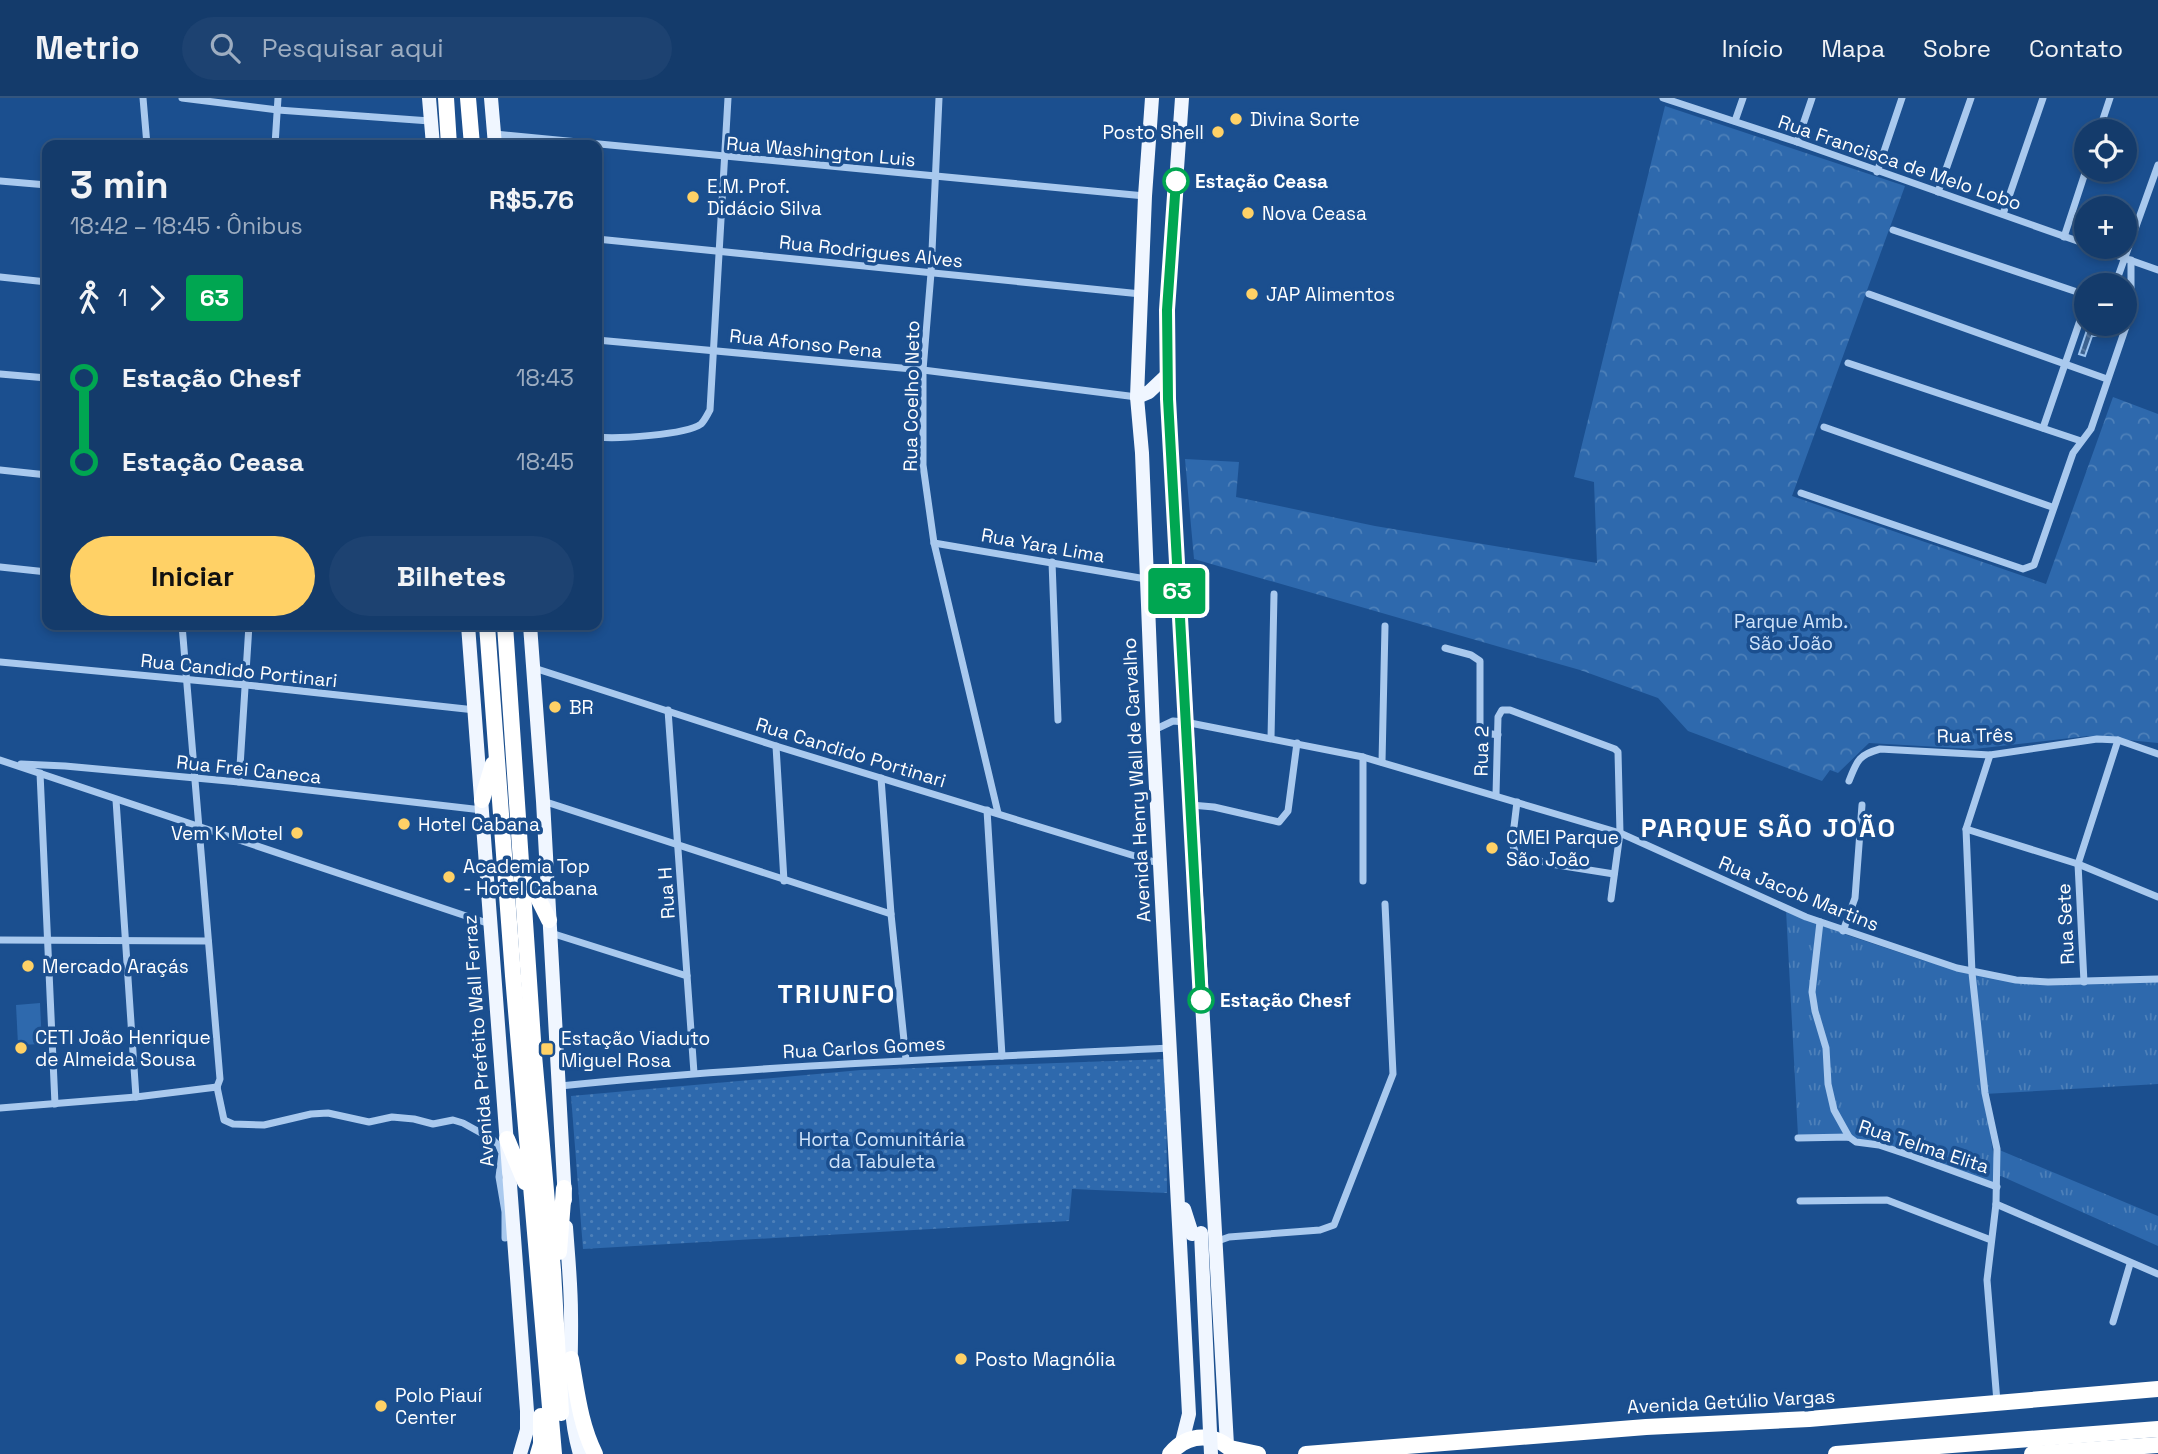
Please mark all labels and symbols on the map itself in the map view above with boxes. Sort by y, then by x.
place label: Divina Sorte [1250,107,1360,132]
street label: Rua Francisca de Melo Lobo [1775,109,2025,216]
marker: Divina Sorte [1228,111,1244,127]
place label: Posto Shell [1102,120,1204,145]
marker: Posto Shell [1210,124,1226,140]
street label: Rua Washington Luis [725,131,917,172]
marker: Estação Ceasa [1163,168,1189,194]
place label: Estação Ceasa [1195,169,1328,194]
place label: E.M. Prof. Didácio Silva [707,174,822,221]
marker: E.M. Prof. Didácio Silva [685,189,701,205]
place label: Nova Ceasa [1262,201,1367,226]
marker: Nova Ceasa [1240,205,1256,221]
street label: Rua Rodrigues Alves [778,229,964,274]
place label: JAP Alimentos [1266,282,1395,307]
marker: JAP Alimentos [1244,286,1260,302]
street label: Rua Coelho Neto [898,320,925,472]
street label: Rua Afonso Pena [728,323,884,364]
street label: Rua Yara Lima [979,522,1107,569]
line badge: 63 [1146,568,1208,614]
park label: Parque Amb. São João [1734,609,1848,656]
street label: Avenida Henry Wall de Carvalho [1117,637,1156,923]
street label: Rua Candido Portinari [139,648,339,693]
place label: BR [569,695,594,720]
marker: BR [547,699,563,715]
street label: Rua Candido Portinari [753,712,949,793]
street label: Rua Três [1936,722,2014,749]
street label: Rua 2 [1469,725,1494,777]
street label: Rua Frei Caneca [175,749,323,790]
district label: PARQUE SÃO JOÃO [1641,811,1897,845]
place label: Hotel Cabana [418,812,540,837]
marker: Hotel Cabana [396,816,412,832]
place label: Vem K Motel [171,821,283,846]
marker: Vem K Motel [289,825,305,841]
place label: CMEI Parque São João [1506,825,1619,872]
marker: CMEI Parque São João [1484,840,1500,856]
street label: Rua Jacob Martins [1715,850,1883,937]
place label: Academia Top - Hotel Cabana [463,854,598,901]
street label: Rua H [652,866,681,920]
marker: Academia Top - Hotel Cabana [441,869,457,885]
street label: Rua Sete [2051,883,2080,965]
street label: Avenida Prefeito Wall Ferraz [457,914,500,1168]
place label: Mercado Araçás [42,954,189,979]
marker: Mercado Araçás [20,958,36,974]
district label: TRIUNFO [778,977,896,1011]
marker: Estação Chesf [1188,987,1214,1013]
place label: Estação Chesf [1220,988,1351,1013]
place label: CETI João Henrique de Almeida Sousa [35,1025,211,1072]
place label: Estação Viaduto Miguel Rosa [561,1026,710,1073]
street label: Rua Carlos Gomes [782,1031,946,1064]
marker: CETI João Henrique de Almeida Sousa [13,1040,29,1056]
marker: Estação Viaduto Miguel Rosa [539,1041,555,1057]
street label: Rua Telma Elita [1855,1114,1992,1179]
park label: Horta Comunitária da Tabuleta [799,1127,965,1174]
place label: Posto Magnólia [975,1347,1116,1372]
marker: Posto Magnólia [953,1351,969,1367]
place label: Polo Piauí Center [395,1383,483,1430]
street label: Avenida Getúlio Vargas [1626,1384,1836,1419]
marker: Polo Piauí Center [373,1398,389,1414]

